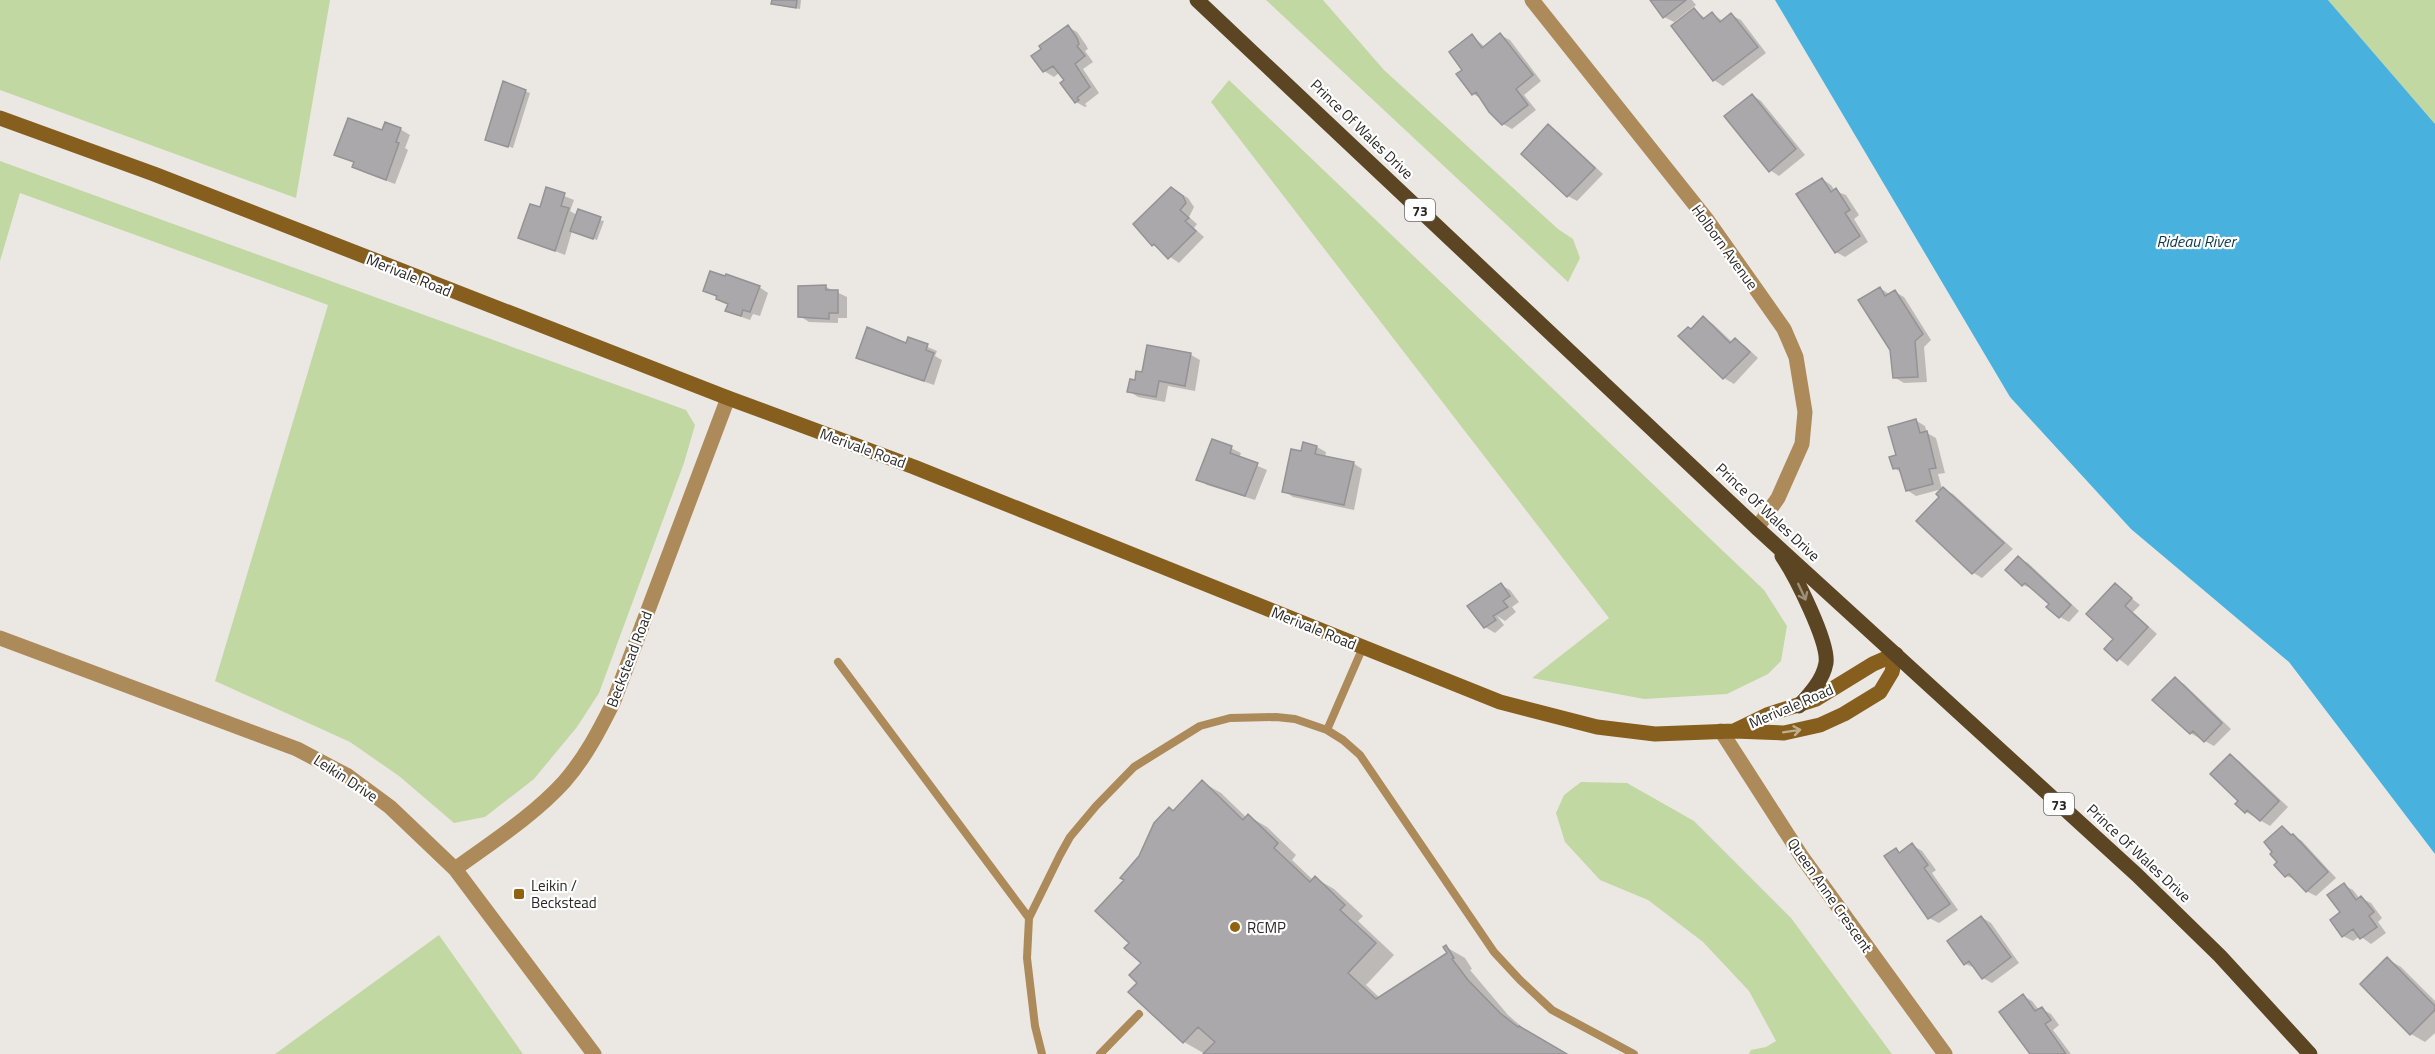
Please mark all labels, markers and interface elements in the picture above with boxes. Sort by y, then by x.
street label: Prince Of Wales Drive [1305,74,1419,184]
road number: 73 [1405,199,1435,221]
street label: Holborn Avenue [1686,199,1764,295]
water label: Rideau River [2156,229,2237,253]
street label: Merivale Road [363,247,455,303]
street label: Merivale Road [817,422,909,474]
street label: Prince Of Wales Drive [1711,457,1825,567]
one-way arrow [1796,582,1808,600]
street label: Merivale Road [1268,600,1360,656]
street label: Beckstead Road [600,607,658,711]
street label: Merivale Road [1745,678,1837,734]
one-way arrow [1782,726,1802,737]
street label: Leikin Drive [309,749,383,807]
road number: 73 [2044,793,2074,815]
street label: Prince Of Wales Drive [2082,798,2196,908]
street label: Queen Anne Crescent [1782,833,1879,958]
place label: Leikin / Beckstead [531,874,597,914]
marker: Leikin / Beckstead [512,887,526,901]
place label: RCMP [1247,916,1286,939]
marker: RCMP [1228,920,1242,934]

